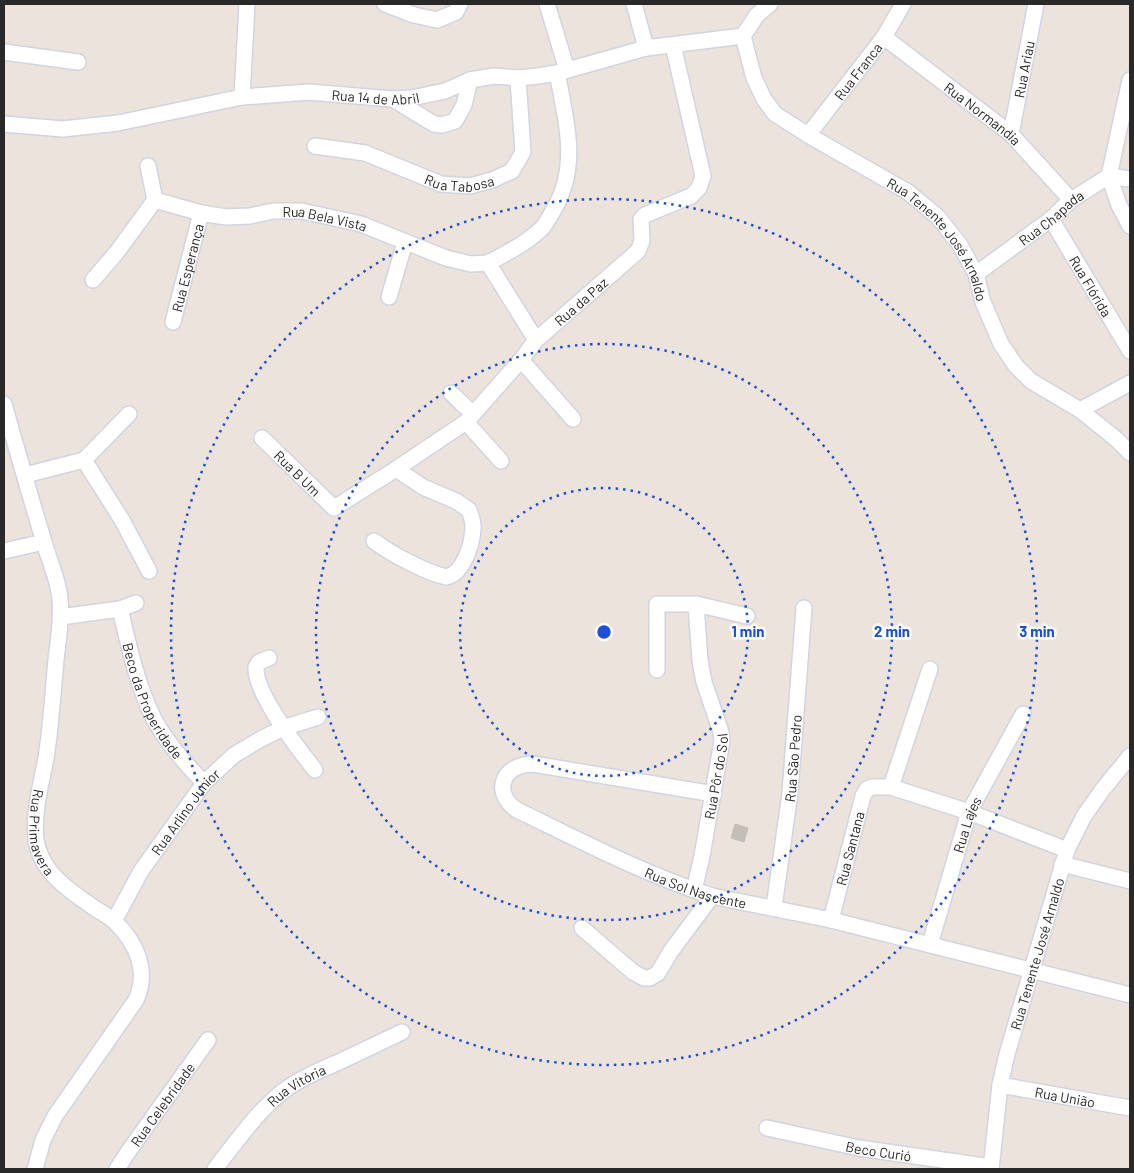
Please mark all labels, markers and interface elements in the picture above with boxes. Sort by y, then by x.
street label: Rua Franca [830,39,885,103]
street label: Rua Ariau [1010,39,1037,99]
street label: Rua Normandia [941,78,1025,148]
street label: Rua 14 de Abril [331,85,421,108]
street label: Rua Tabosa [422,170,496,195]
street label: Rua Tenente José Arnaldo [884,174,991,303]
street label: Rua Chapada [1015,186,1086,249]
street label: Rua Bela Vista [282,202,370,234]
street label: Rua Esperança [167,222,206,314]
street label: Rua Flórida [1066,252,1116,320]
street label: Rua da Paz [550,273,611,329]
street label: Rua B Um [271,446,325,499]
text: 1 min [732,622,764,640]
text: 2 min [874,622,910,640]
text: 3 min [1019,622,1055,640]
centre of rings [595,623,613,641]
street label: Beco da Properidade [120,641,187,762]
street label: Rua São Pedro [780,714,804,803]
street label: Rua Pôr do Sol [700,732,731,820]
street label: Rua Arlino Junior [147,765,223,858]
street label: Rua Primavera [27,788,58,878]
street label: Rua Lajes [949,793,985,855]
street label: Rua Santana [832,809,867,887]
street label: Rua Sol Nascente [642,863,748,911]
street label: Rua Tenente José Arnaldo [1006,875,1067,1032]
street label: Rua Celebridade [126,1059,198,1149]
street label: Rua Vitória [263,1060,328,1110]
street label: Rua União [1033,1083,1096,1110]
street label: Beco Curió [844,1137,913,1164]

